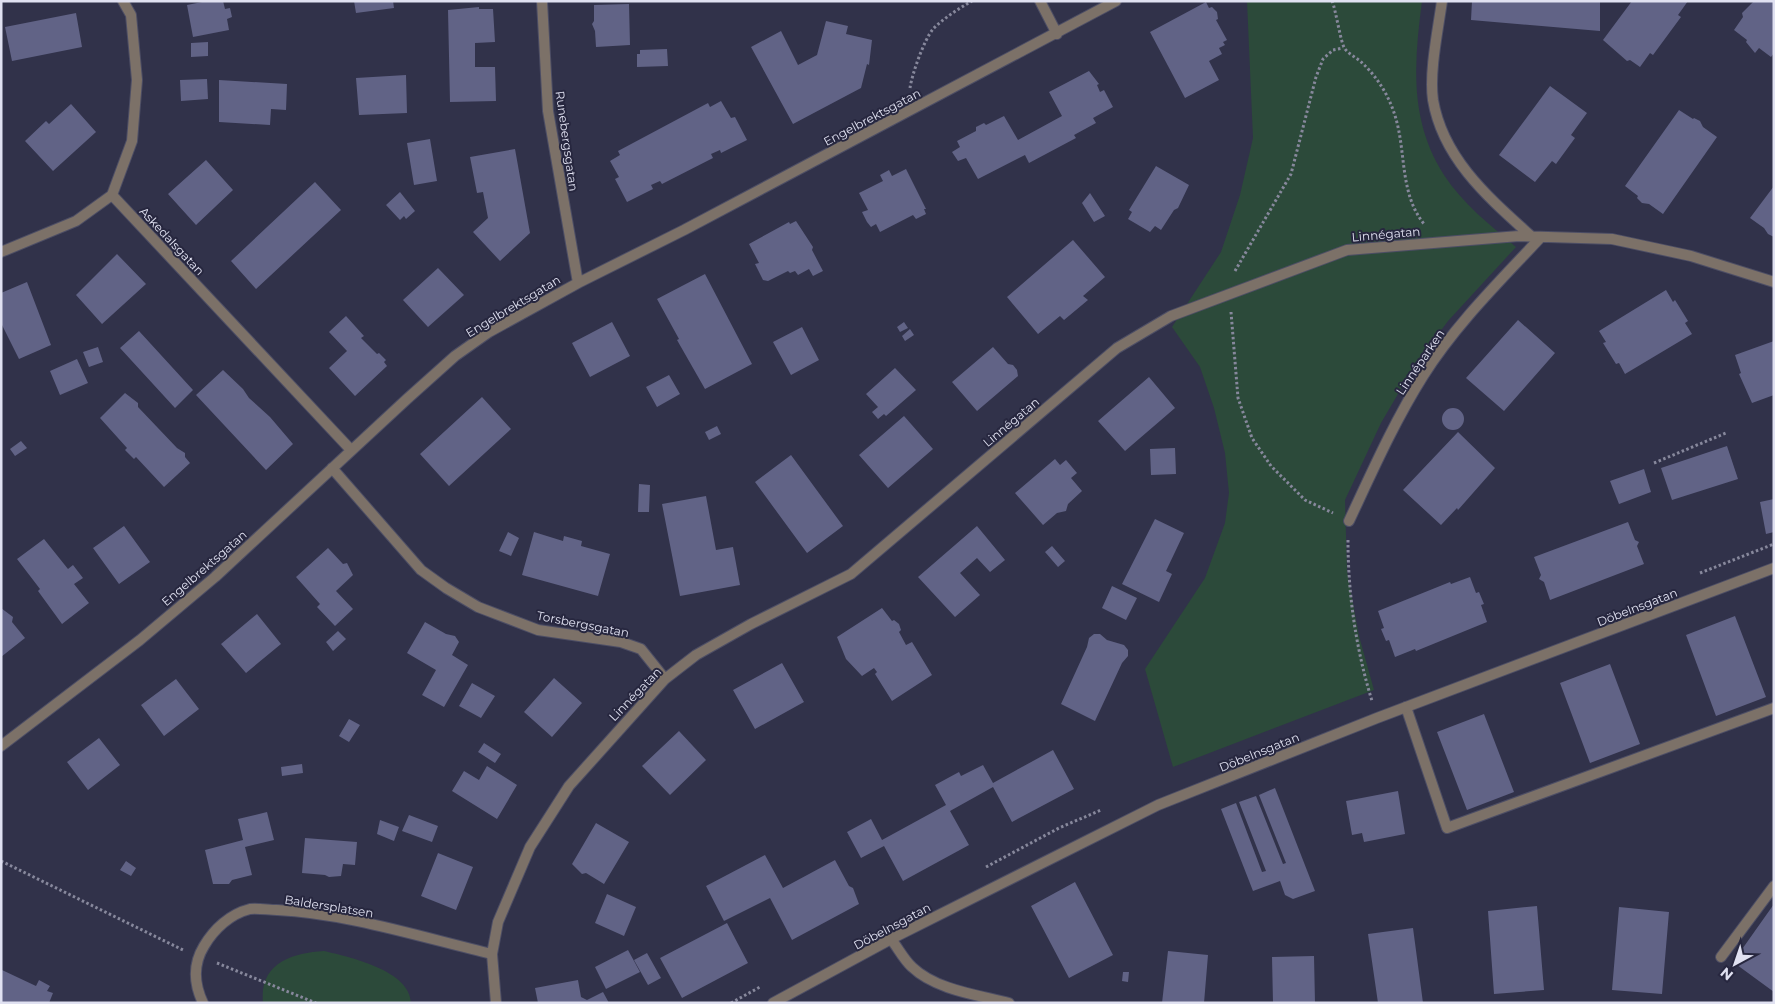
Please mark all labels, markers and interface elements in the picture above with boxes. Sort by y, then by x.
street label: Engelbrektsgatan [821,85,923,149]
street label: Runebergsgatan [553,90,581,192]
street label: Askedalsgatan [137,204,207,278]
street label: Linnégatan [1351,224,1421,244]
street label: Engelbrektsgatan [463,272,563,340]
street label: Linnéparken [1393,326,1447,398]
street label: Linnégatan [980,394,1042,450]
street label: Engelbrektsgatan [158,527,250,609]
street label: Döbelnsgatan [1595,585,1679,629]
street label: Torsbergsgatan [536,608,630,640]
street label: Linnégatan [606,664,664,724]
street label: Döbelnsgatan [1217,729,1301,775]
street label: Baldersplatsen [283,892,375,920]
street label: Döbelnsgatan [851,899,933,953]
north arrow [1710,939,1760,989]
text: N [1717,963,1737,984]

